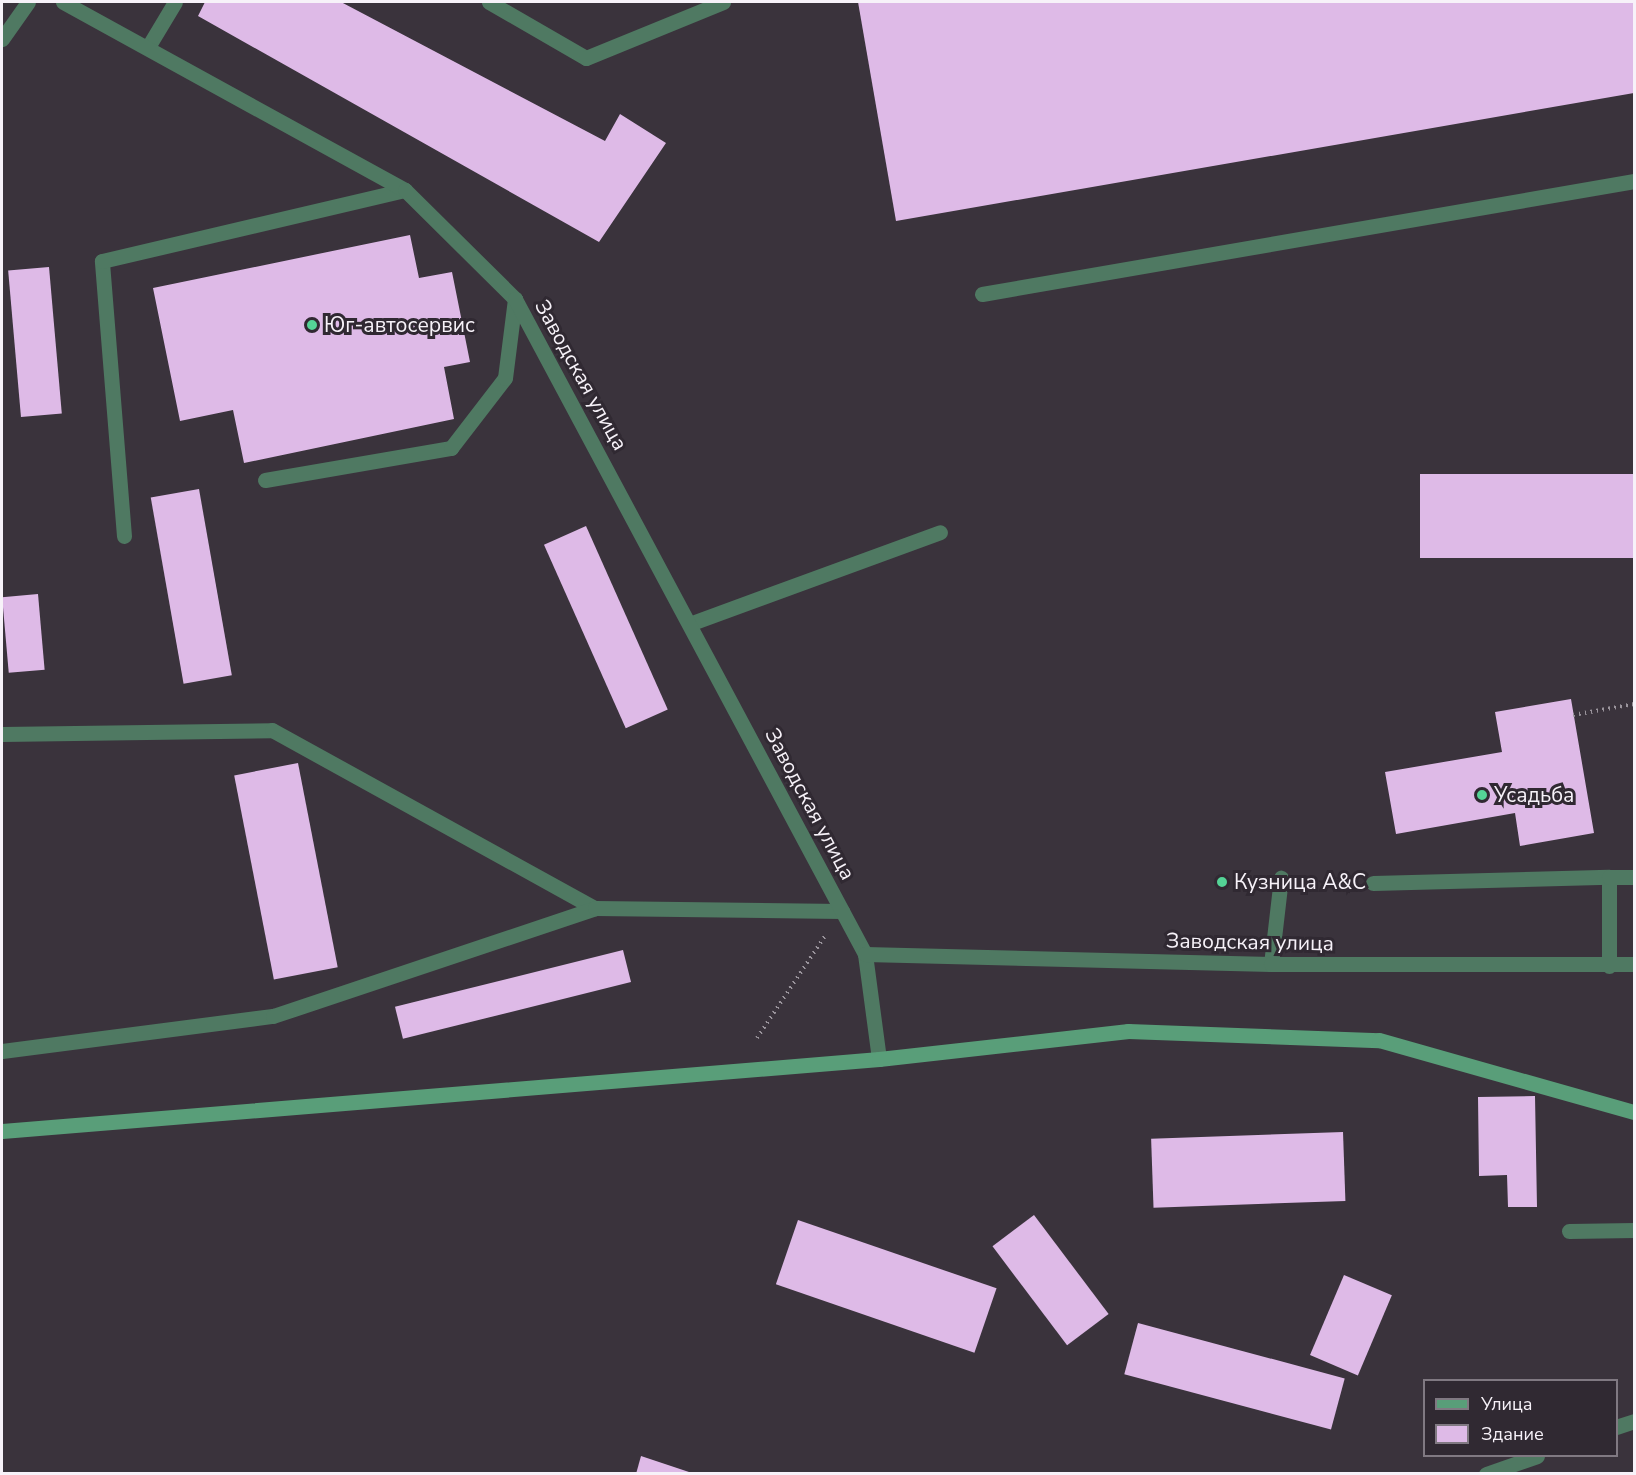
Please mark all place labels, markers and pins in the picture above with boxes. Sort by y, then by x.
place label: Юг-автосервис [324,312,475,338]
marker: Юг-автосервис [305,318,319,332]
place label: Усадьба [1494,782,1574,808]
marker: Усадьба [1475,788,1489,802]
place label: Кузница А&С [1234,869,1366,895]
marker: Кузница А&С [1215,875,1229,889]

